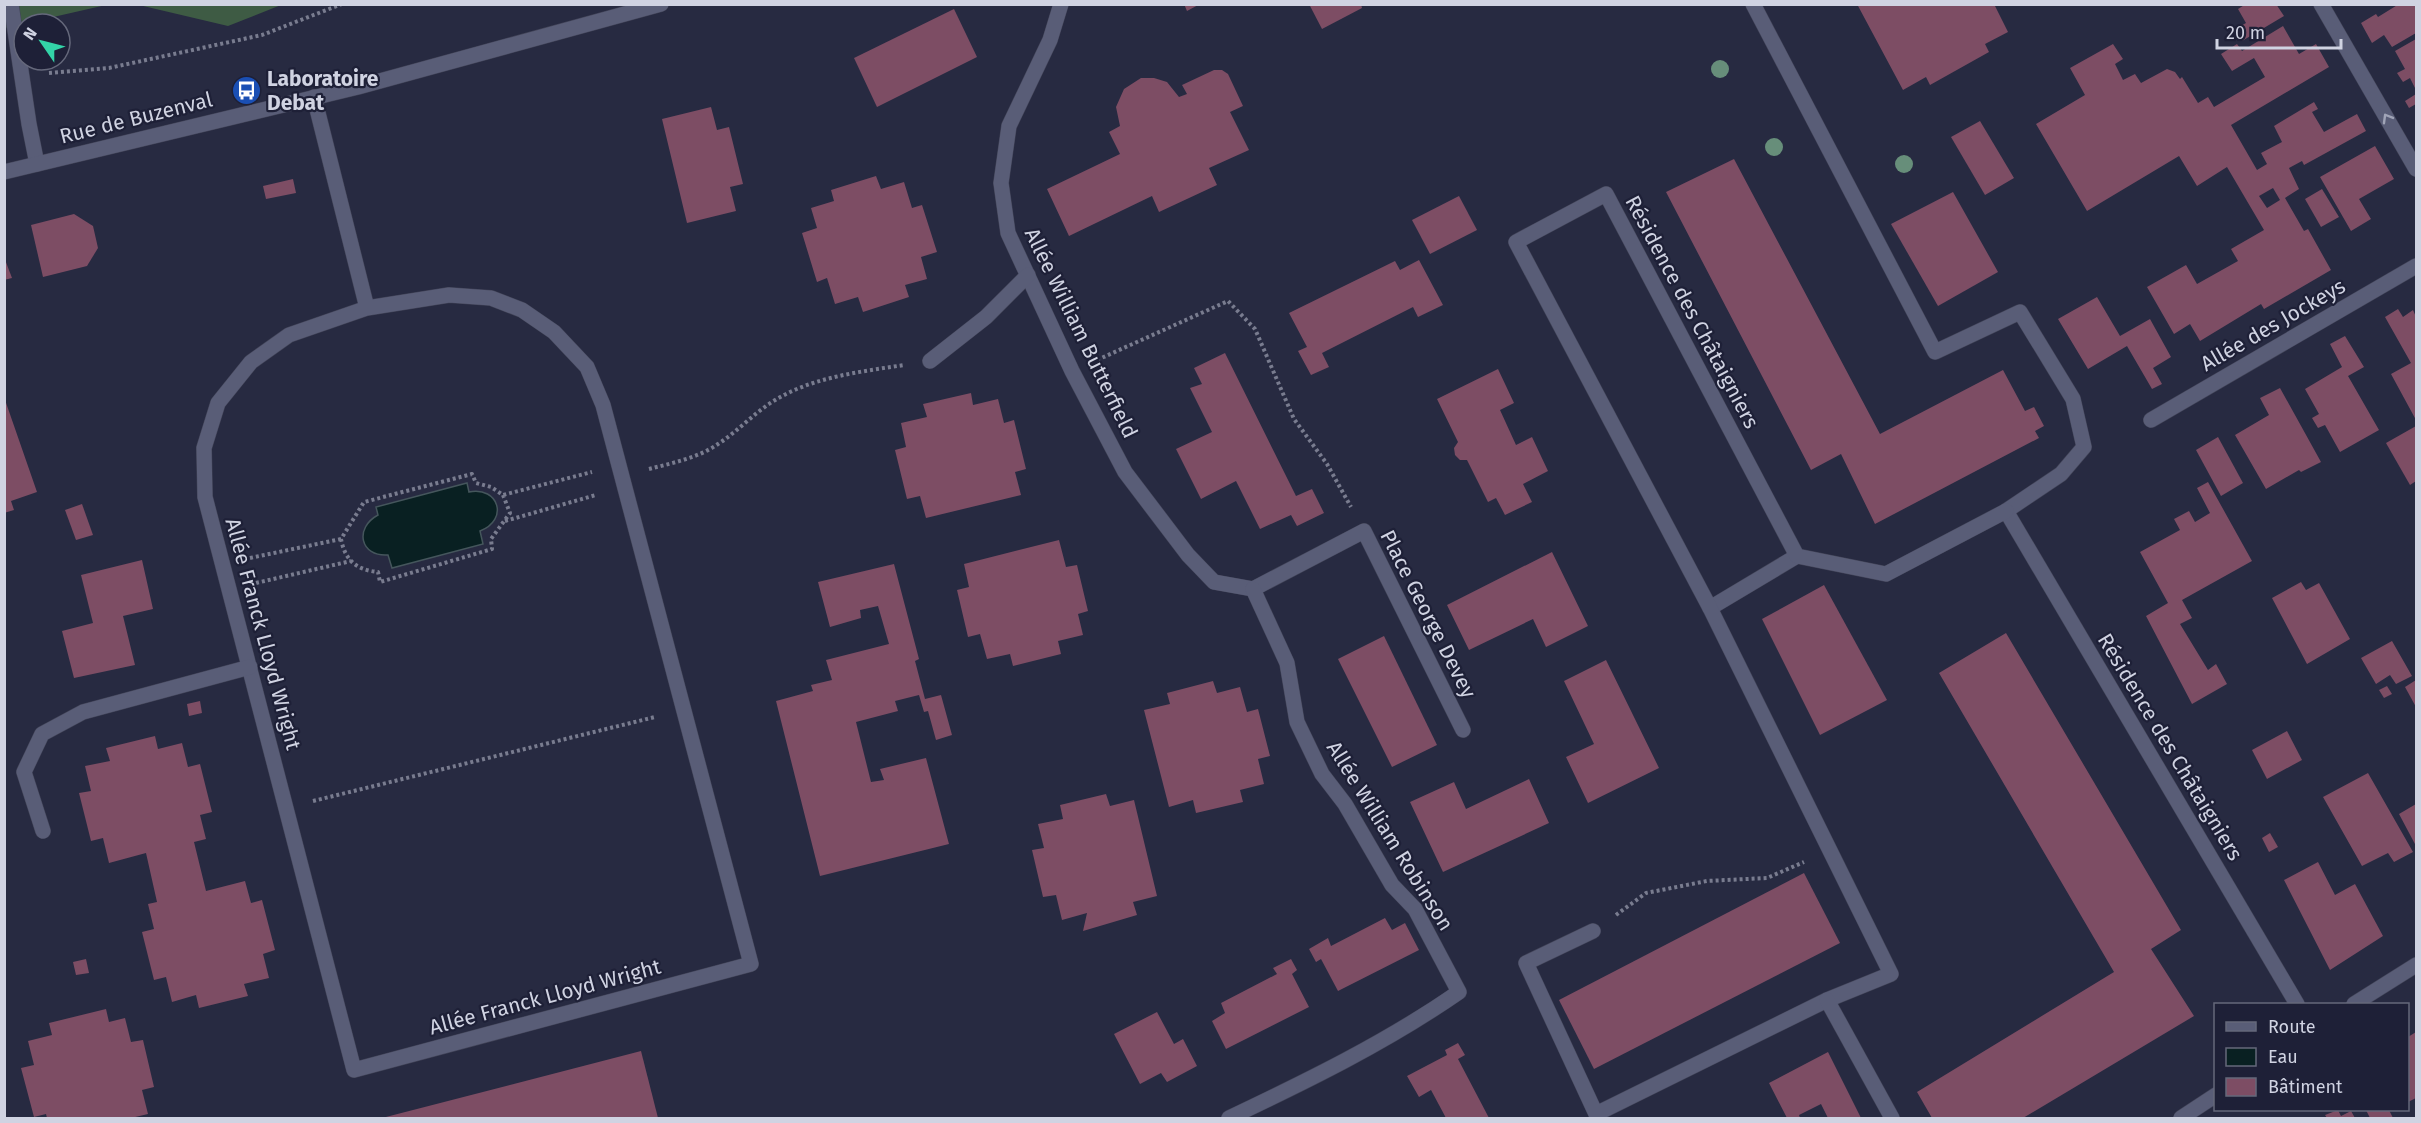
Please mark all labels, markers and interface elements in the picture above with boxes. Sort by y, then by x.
north arrow [12,12,72,72]
scale bar [2217,12,2342,50]
text: 20 m [2226,22,2265,44]
text: N [19,24,41,43]
place label: Laboratoire Debat [267,66,379,116]
bus stop icon: Laboratoire Debat [230,75,262,107]
street label: Rue de Buzenval [57,86,215,150]
one-way arrow [2383,114,2394,125]
street label: Résidence des Châtaigniers [1619,191,1765,433]
street label: Allée William Butterfield [1019,224,1143,442]
street label: Allée des Jockeys [2196,273,2350,377]
street label: Allée Franck Lloyd Wright [220,515,307,753]
street label: Place George Devey [1374,526,1482,703]
street label: Résidence des Châtaigniers [2092,629,2248,865]
street label: Allée William Robinson [1321,736,1459,936]
street label: Allée Franck Lloyd Wright [426,953,664,1040]
legend [2214,1003,2409,1111]
text: Route [2268,1016,2316,1038]
text: Eau [2268,1046,2298,1068]
text: Bâtiment [2268,1076,2343,1098]

